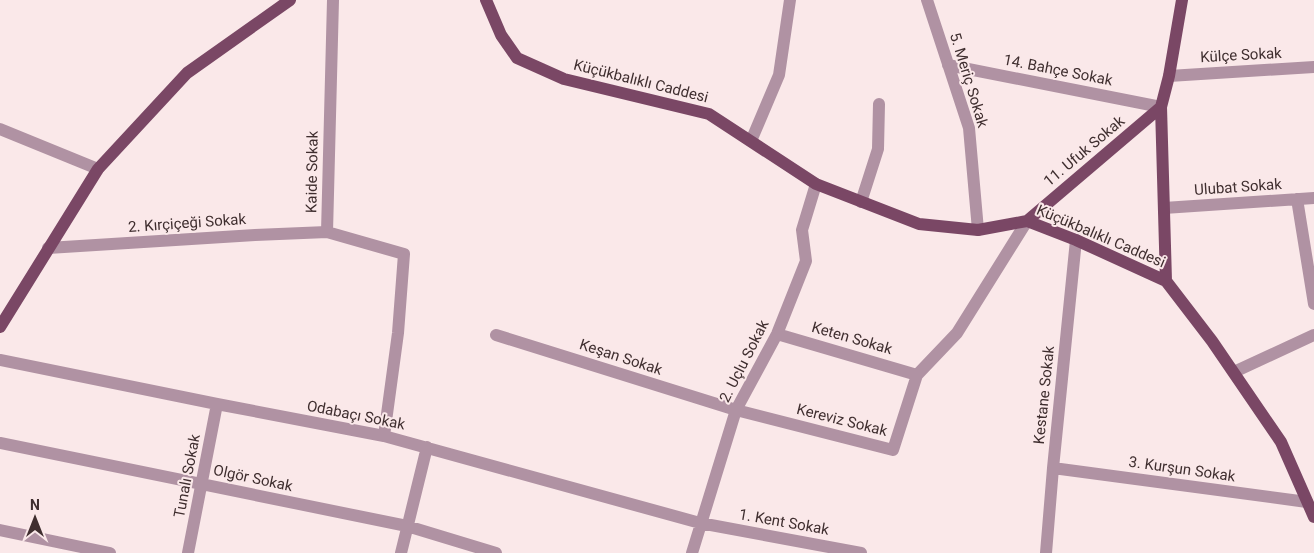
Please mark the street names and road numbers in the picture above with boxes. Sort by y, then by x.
street label: 5. Meriç Sokak [946,30,992,130]
street label: Külçe Sokak [1200,44,1283,66]
street label: 14. Bahçe Sokak [1002,51,1114,89]
street label: Küçükbalıklı Caddesi [572,56,710,106]
street label: 11. Ufuk Sokak [1040,112,1128,190]
street label: Kaide Sokak [302,130,322,213]
street label: Ulubat Sokak [1194,175,1283,199]
street label: Küçükbalıklı Caddesi [1034,201,1168,271]
street label: 2. Kırçiçeği Sokak [127,210,247,236]
street label: 2. Uçlu Sokak [716,316,773,405]
street label: Keten Sokak [810,318,895,358]
street label: Keşan Sokak [577,335,665,379]
street label: Kestane Sokak [1030,345,1058,445]
street label: Odabaçı Sokak [305,397,407,433]
street label: Kereviz Sokak [795,400,890,440]
street label: Tunalı Sokak [170,432,204,519]
street label: 3. Kurşun Sokak [1127,453,1237,485]
street label: Olgör Sokak [212,461,295,495]
street label: 1. Kent Sokak [738,505,831,539]

